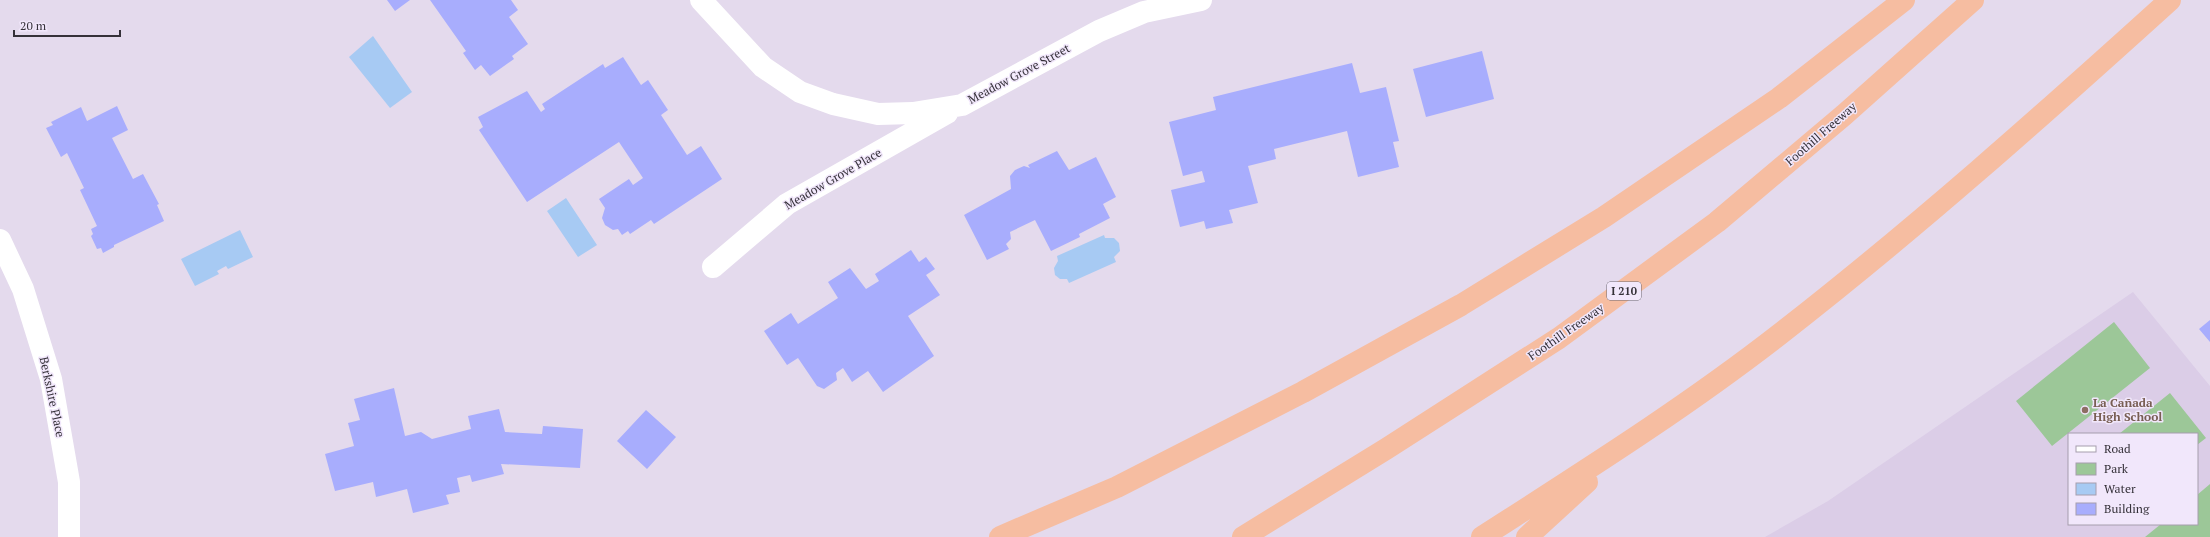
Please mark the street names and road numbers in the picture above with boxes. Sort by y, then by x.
street label: Meadow Grove Street [965,40,1073,107]
street label: Foothill Freeway [1782,98,1860,168]
street label: Meadow Grove Place [782,145,884,212]
road number: I 210 [1607,282,1641,300]
street label: Foothill Freeway [1525,299,1607,363]
street label: Berkshire Place [37,355,68,438]

